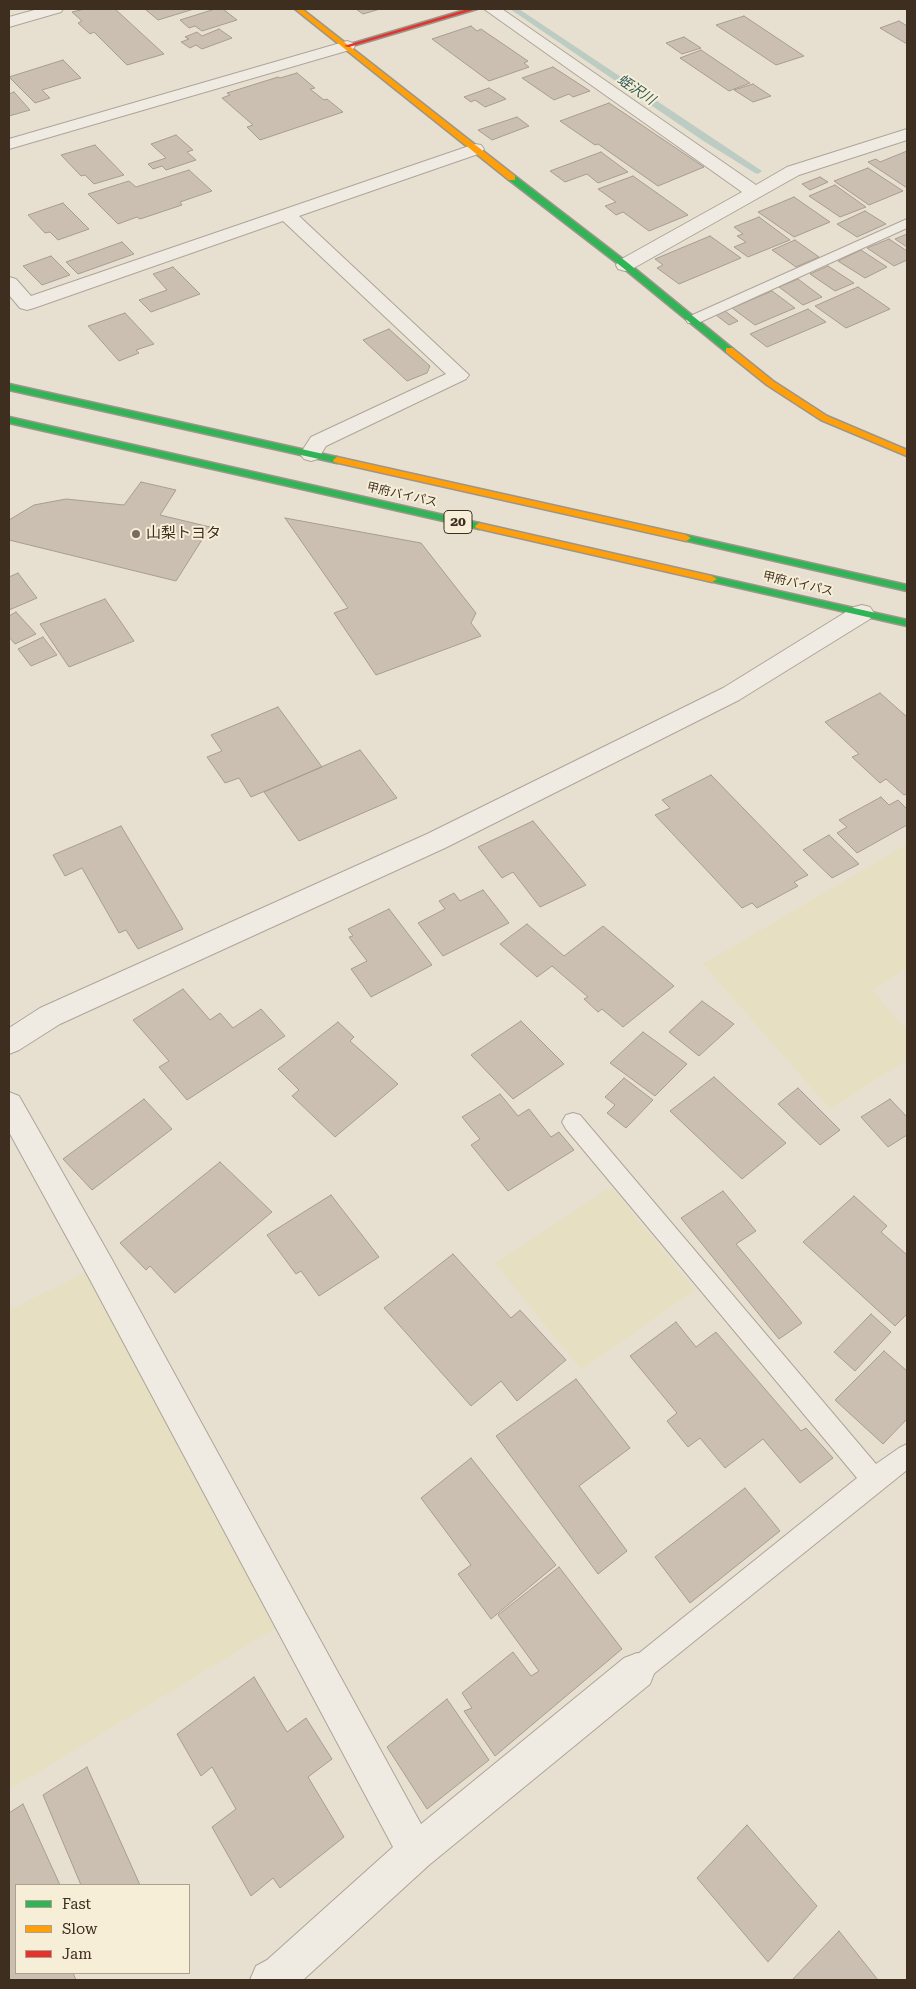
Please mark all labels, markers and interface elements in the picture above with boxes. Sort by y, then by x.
water label: 蛭沢川 [614,71,658,109]
street label: 甲府バイパス [365,480,439,510]
road number: 20 [444,511,472,534]
place label: 山梨トヨタ [146,525,221,543]
marker: 山梨トヨタ [130,528,142,540]
street label: 甲府バイパス [761,569,835,599]
legend [15,1884,190,1974]
text: Fast [62,1895,91,1913]
text: Slow [62,1920,97,1938]
text: Jam [62,1945,92,1963]

